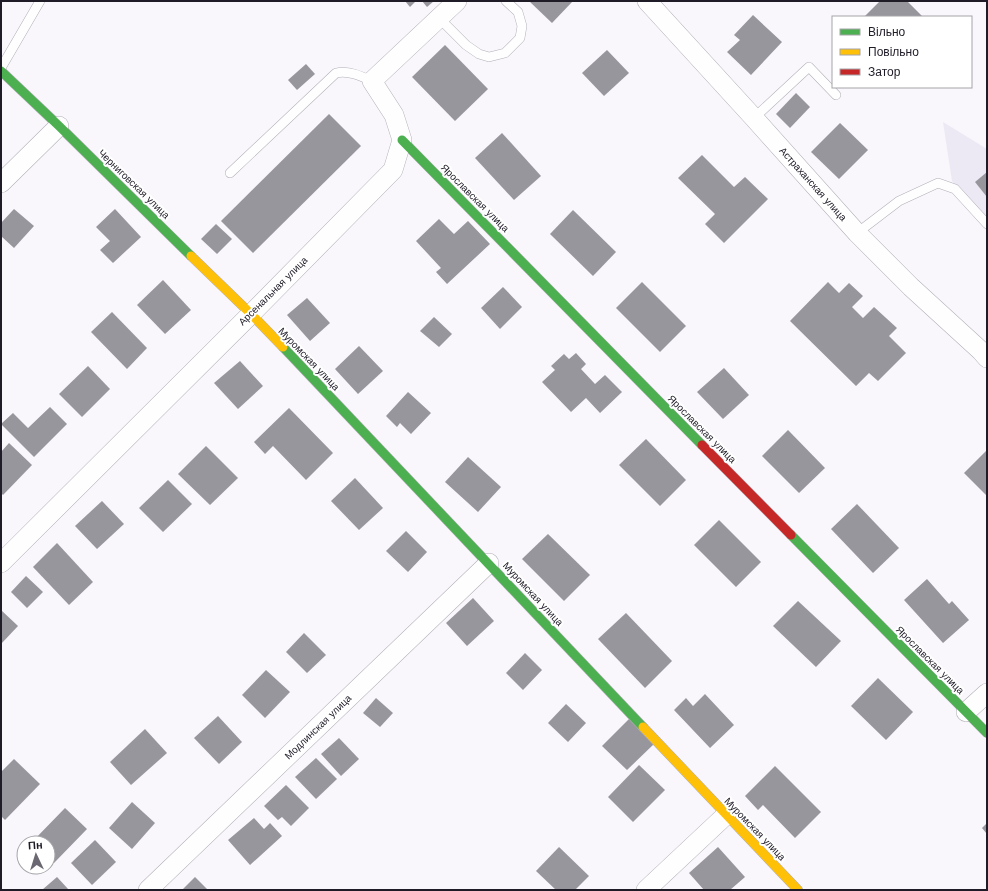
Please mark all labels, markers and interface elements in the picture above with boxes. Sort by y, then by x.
legend [832,16,972,88]
text: Вільно [868,25,906,39]
text: Повільно [868,45,919,59]
text: Затор [868,65,901,79]
street label: Астраханская улица [777,145,849,223]
street label: Черниговская улица [96,147,172,221]
street label: Ярославская улица [439,162,512,235]
street label: Арсенальная улица [236,254,310,328]
street label: Муромская улица [276,325,342,393]
street label: Ярославская улица [666,393,739,466]
street label: Муромская улица [501,560,566,628]
street label: Ярославская улица [894,624,967,697]
street label: Модлинская улица [283,692,354,762]
street label: Муромская улица [722,795,788,863]
north arrow [16,835,56,875]
text: Пн [28,839,43,853]

